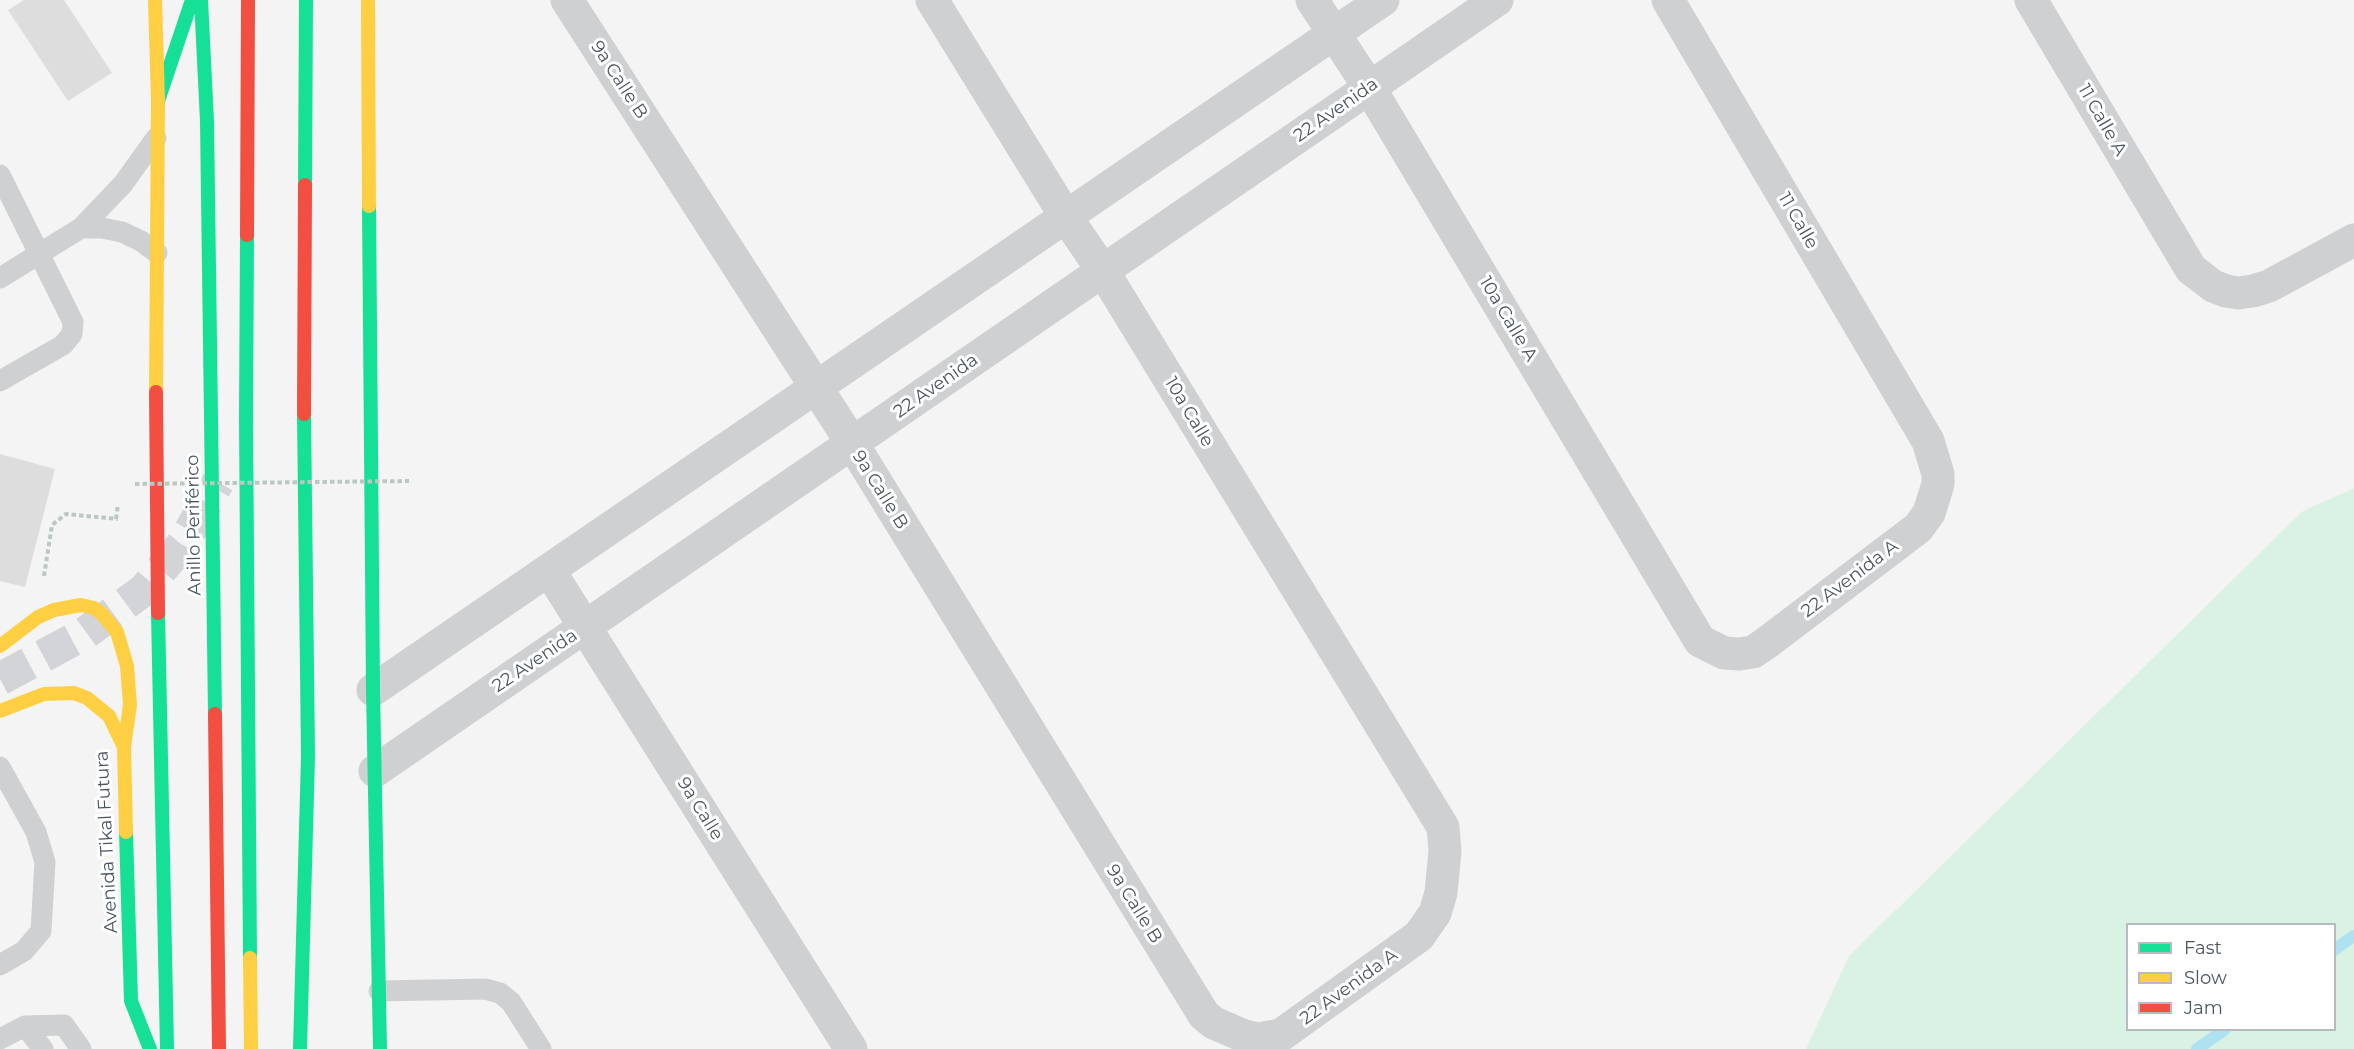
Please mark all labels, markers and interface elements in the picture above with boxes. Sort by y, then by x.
street label: 9a Calle B [586,37,652,123]
street label: 22 Avenida [1290,73,1382,147]
street label: 11 Calle A [2073,80,2131,160]
street label: 11 Calle [1773,189,1823,253]
street label: 10a Calle A [1474,273,1542,365]
street label: 22 Avenida [890,349,982,423]
street label: 10a Calle [1160,373,1218,451]
street label: 9a Calle B [847,447,913,533]
street label: Anillo Periférico [182,454,206,596]
street label: 22 Avenida A [1797,536,1903,622]
street label: 22 Avenida [488,625,582,697]
street label: Avenida Tikal Futura [91,750,123,934]
street label: 9a Calle [672,774,728,844]
street label: 9a Calle B [1101,861,1167,947]
legend [2126,923,2336,1031]
text: Fast [2184,937,2222,959]
street label: 22 Avenida A [1296,944,1402,1030]
text: Slow [2184,967,2227,989]
text: Jam [2184,997,2223,1019]

